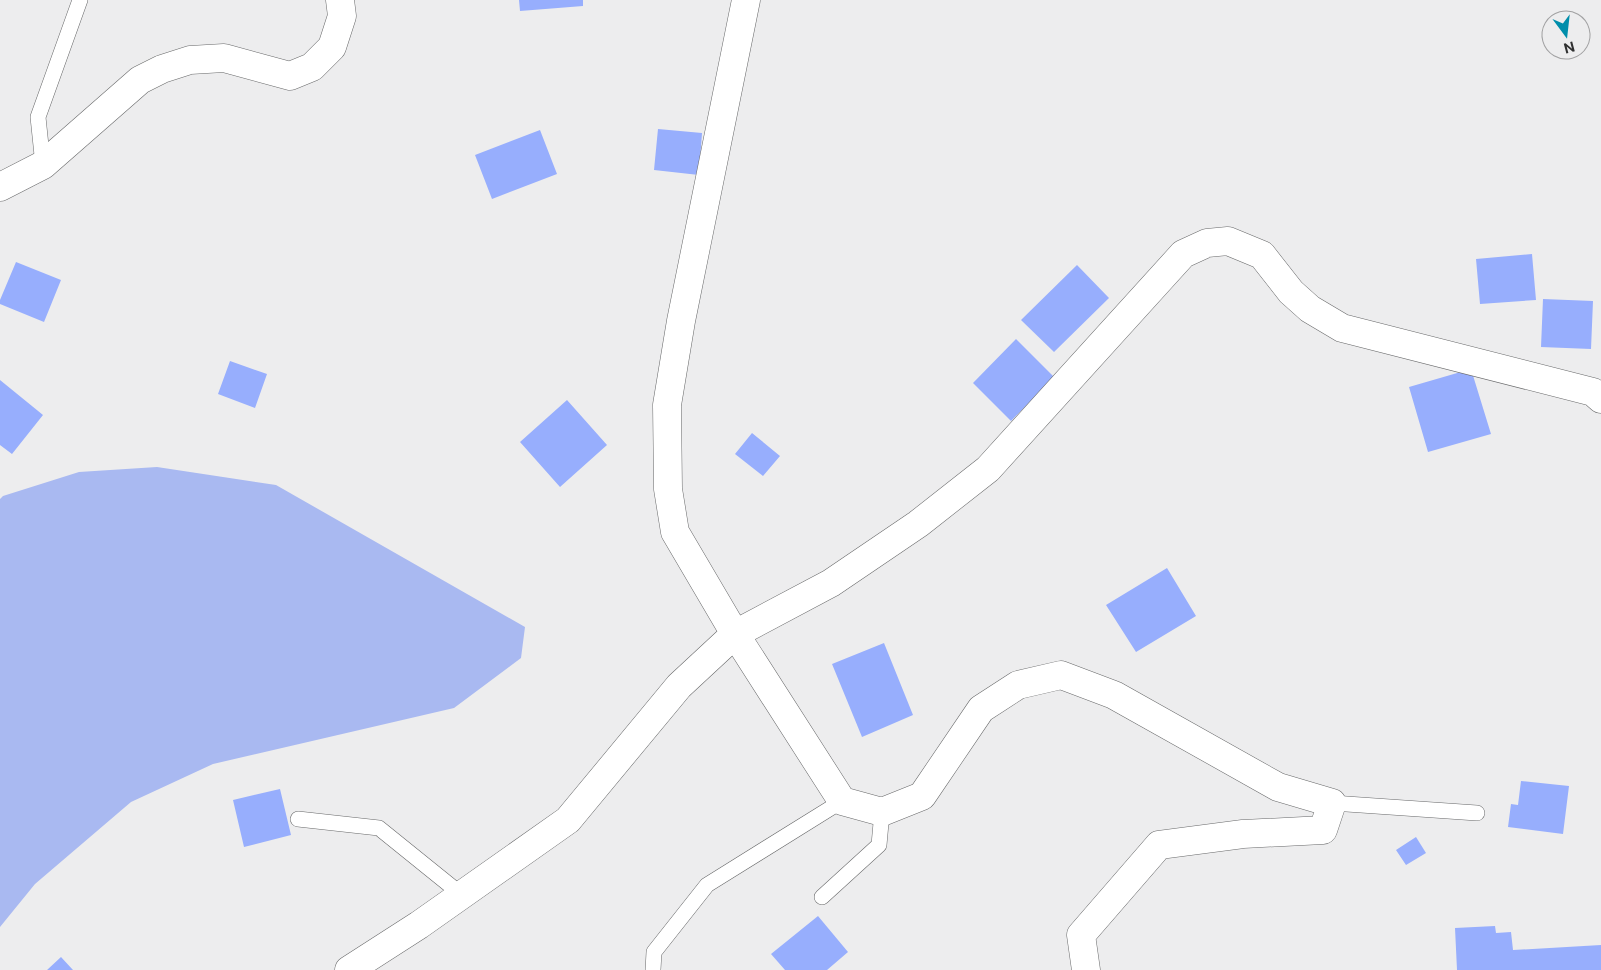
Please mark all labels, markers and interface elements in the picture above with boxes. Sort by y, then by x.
north arrow [1541,10,1591,60]
text: N [1562,38,1577,57]

